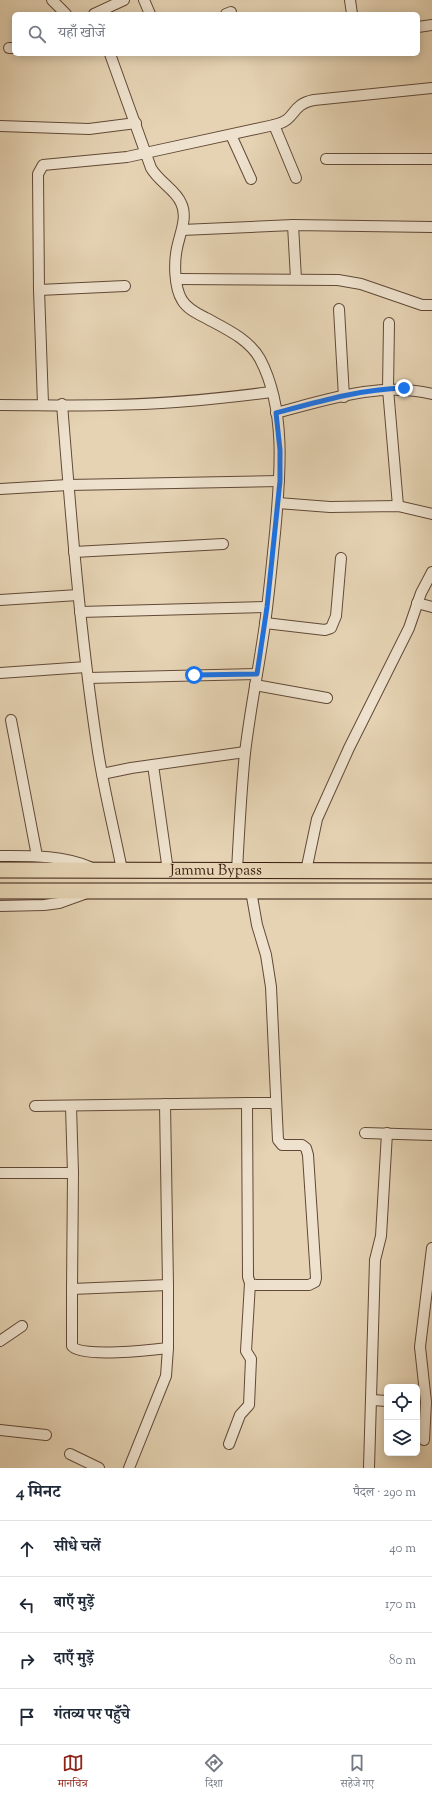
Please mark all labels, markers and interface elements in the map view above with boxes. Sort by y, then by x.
search box [12,12,420,56]
icon: search [26,23,48,45]
text: यहाँ खोजें [58,23,105,44]
route end [395,379,413,397]
route start [185,666,203,684]
street label: Jammu Bypass [169,860,262,881]
map controls [384,1384,420,1456]
button: locate [384,1384,420,1420]
button: layers [384,1420,420,1456]
text: 4 मिनट [16,1481,60,1505]
text: पैदल · 290 m [353,1484,416,1502]
text: सीधे चलें [54,1537,101,1558]
icon: ahead [16,1538,38,1560]
text: 40 m [389,1540,416,1558]
text: बाएँ मुड़ें [54,1593,94,1614]
icon: left [16,1594,38,1616]
text: 170 m [385,1596,416,1614]
text: दाएँ मुड़ें [54,1649,94,1670]
icon: right [16,1650,38,1672]
text: 80 m [389,1652,416,1670]
text: गंतव्य पर पहुँचे [54,1705,130,1726]
icon: arrive [16,1706,38,1728]
tab: मानचित्र [58,1752,88,1794]
tab: दिशा [203,1752,225,1794]
tab: सहेजे गए [341,1752,374,1794]

